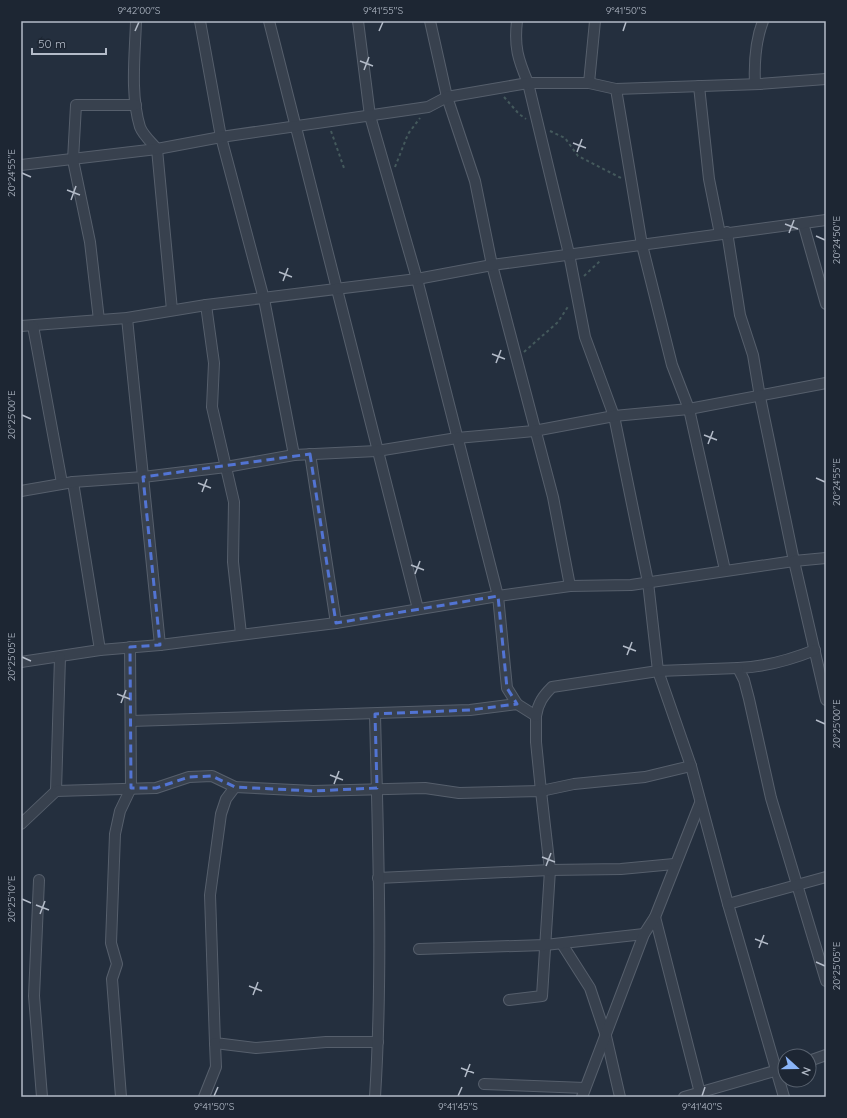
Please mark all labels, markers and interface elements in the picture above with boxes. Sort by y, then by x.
text: 9°42'00"S [118,4,161,17]
text: 9°41'55"S [363,4,403,17]
text: 9°41'50"S [606,4,647,17]
scale bar [32,30,106,56]
text: 50 m [38,36,66,51]
text: 20°24'55"E [5,149,18,197]
text: 20°24'50"E [830,216,843,264]
text: 20°25'00"E [5,390,18,440]
text: 20°24'55"E [830,458,843,506]
text: 20°25'05"E [5,632,18,681]
text: 20°25'00"E [830,699,843,749]
text: 20°25'10"E [5,875,18,922]
text: 20°25'05"E [830,941,843,990]
north arrow [777,1048,817,1088]
text: N [798,1065,814,1078]
text: 9°41'50"S [194,1100,235,1113]
text: 9°41'45"S [438,1100,478,1113]
text: 9°41'40"S [682,1100,723,1113]

